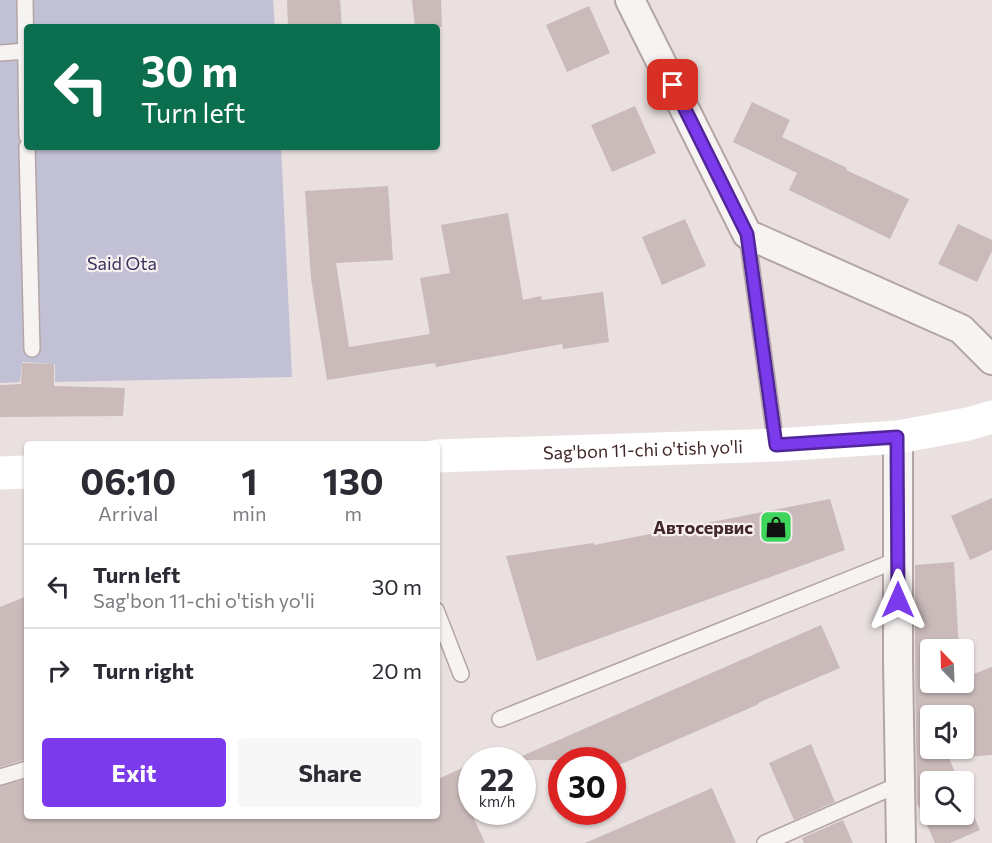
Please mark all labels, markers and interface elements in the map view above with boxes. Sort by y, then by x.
text: 30 m [141,44,238,96]
icon: left [42,48,120,126]
pin [647,59,698,110]
icon: arrive [656,68,689,101]
text: Turn left [141,96,245,129]
park label: Said Ota [87,252,157,274]
street label: Sag'bon 11-chi o'tish yo'li [543,435,743,464]
text: 06:10 [80,458,176,502]
text: 1 [241,458,257,502]
text: 130 [323,458,384,502]
text: Arrival [98,501,158,525]
text: min [232,501,266,525]
text: m [344,501,362,525]
shop icon: Автосервис [758,509,794,545]
place label: Автосервис [653,516,753,538]
text: Turn left [93,561,180,588]
position arrow [866,568,930,632]
icon: left [42,570,75,603]
text: 30 m [372,573,422,600]
text: Sag'bon 11-chi o'tish yo'li [93,588,315,612]
north arrow [920,639,974,693]
map controls [920,639,974,825]
icon: right [42,654,75,687]
text: Turn right [93,657,194,684]
text: 20 m [372,657,422,684]
button: sound [920,705,974,759]
button: Exit [42,738,226,807]
button: Share [238,738,422,807]
speed limit sign: 30 [548,747,626,825]
text: 22 [480,760,514,797]
button: search [920,771,974,825]
text: km/h [479,792,515,810]

